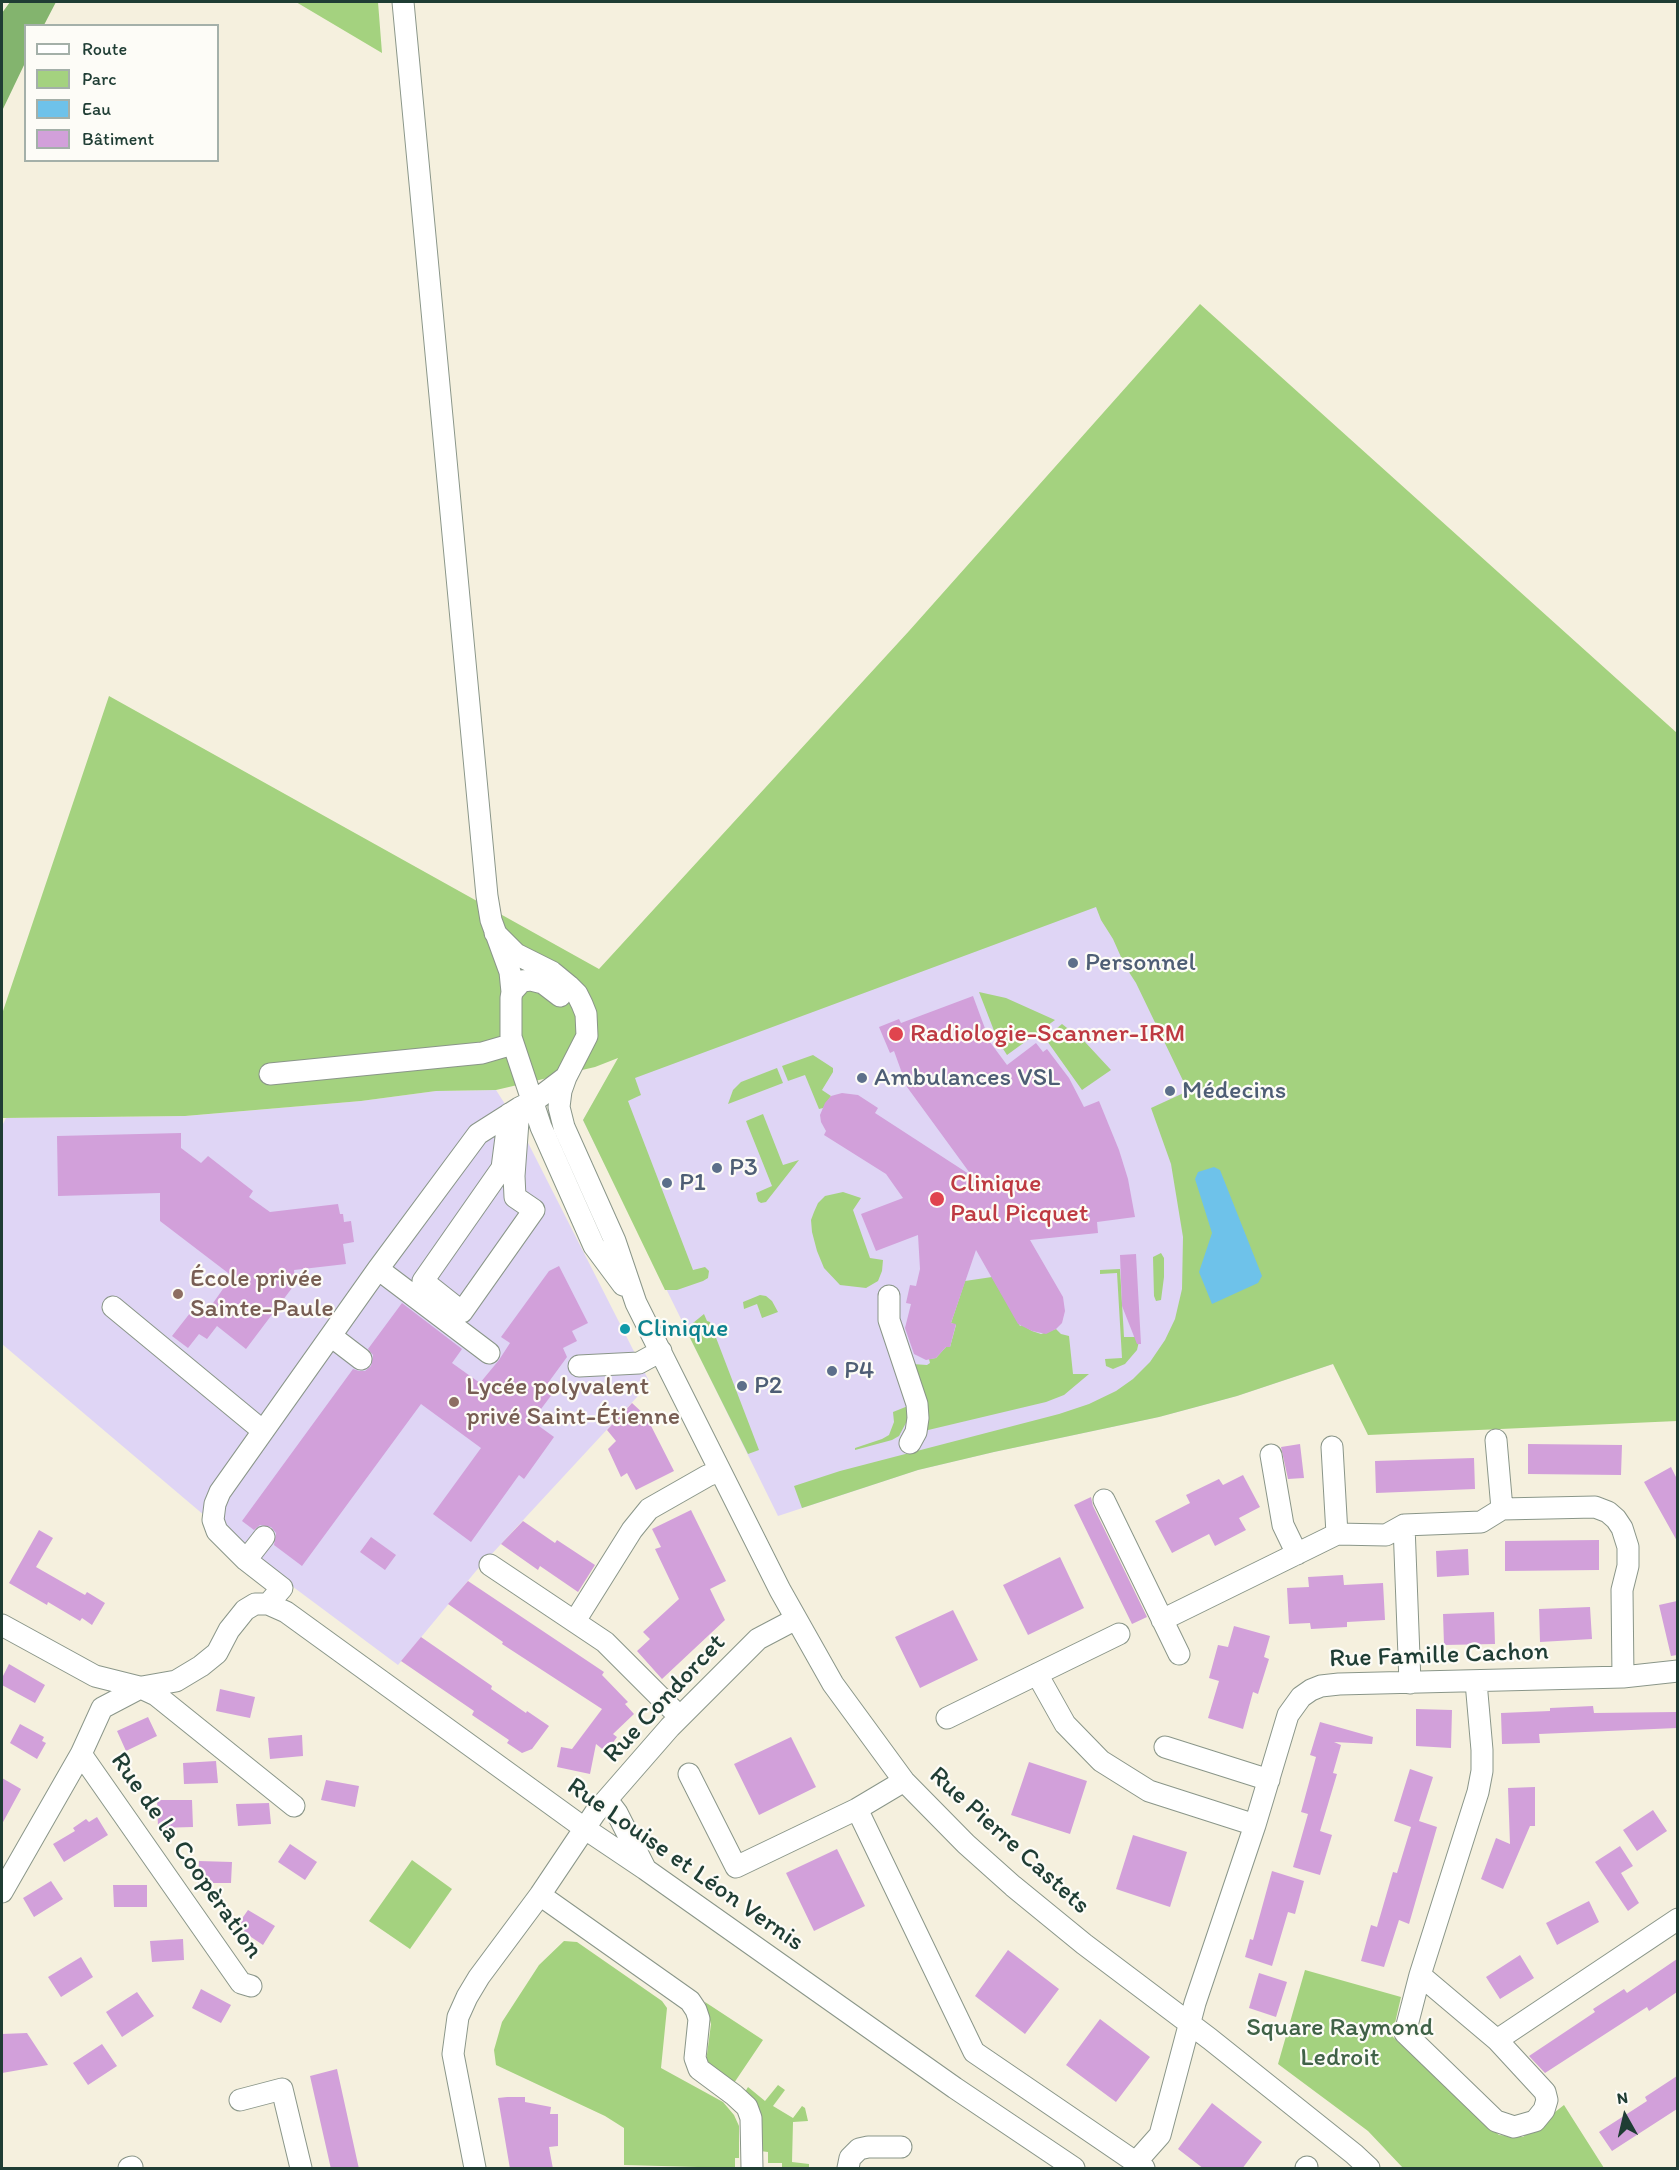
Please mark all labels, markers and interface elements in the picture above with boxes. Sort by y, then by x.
legend [24,24,219,162]
text: Route [82,38,127,60]
text: Parc [82,68,116,90]
text: Eau [82,98,111,120]
text: Bâtiment [82,128,154,150]
place label: Personnel [1085,947,1196,979]
marker: Personnel [1066,956,1080,970]
place label: Radiologie-Scanner-IRM [910,1018,1186,1050]
marker: Radiologie-Scanner-IRM [887,1025,905,1043]
place label: Ambulances VSL [874,1062,1060,1094]
marker: Ambulances VSL [855,1071,869,1085]
place label: Médecins [1182,1075,1286,1107]
marker: Médecins [1163,1084,1177,1098]
place label: P3 [729,1152,758,1184]
marker: P3 [710,1161,724,1175]
place label: P1 [679,1167,706,1199]
place label: Clinique Paul Picquet [950,1168,1088,1230]
marker: P1 [660,1176,674,1190]
marker: Clinique Paul Picquet [928,1190,946,1208]
place label: École privée Sainte-Paule [190,1263,334,1324]
marker: École privée Sainte-Paule [171,1287,185,1301]
place label: Clinique [637,1313,728,1345]
marker: Clinique [618,1322,632,1336]
place label: P4 [844,1355,874,1387]
marker: P4 [825,1364,839,1378]
place label: P2 [754,1370,783,1402]
place label: Lycée polyvalent privé Saint-Étienne [466,1371,680,1432]
marker: P2 [735,1379,749,1393]
marker: Lycée polyvalent privé Saint-Étienne [447,1395,461,1409]
street label: Rue Condorcet [597,1628,733,1770]
street label: Rue Famille Cachon [1329,1637,1549,1675]
street label: Rue de la Coopèration [103,1747,269,1965]
street label: Rue Pierre Castets [922,1761,1096,1921]
street label: Rue Louise et Léon Vernis [561,1771,809,1959]
park label: Square Raymond Ledroit [1246,2012,1434,2074]
north arrow [1595,2086,1655,2146]
text: N [1616,2088,1629,2108]

